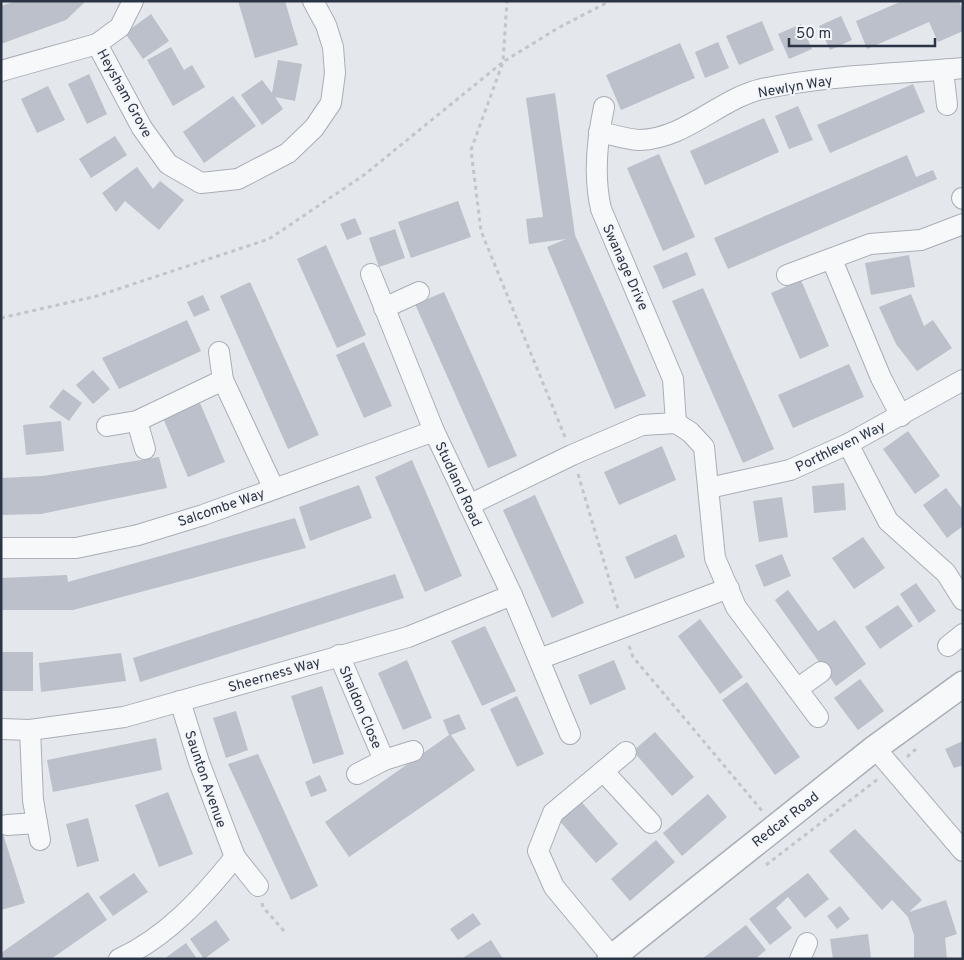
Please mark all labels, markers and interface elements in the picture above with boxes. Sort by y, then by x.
scale bar [789,15,935,47]
text: 50 m [796,25,831,44]
street label: Heysham Grove [92,47,155,141]
street label: Newlyn Way [757,73,834,102]
street label: Swanage Drive [598,222,651,313]
street label: Porthleven Way [793,418,888,476]
street label: Studland Road [431,439,485,530]
street label: Salcombe Way [176,486,267,531]
street label: Sheerness Way [226,654,322,697]
street label: Shaldon Close [335,664,385,752]
street label: Saunton Avenue [180,729,229,830]
street label: Redcar Road [749,789,823,852]

